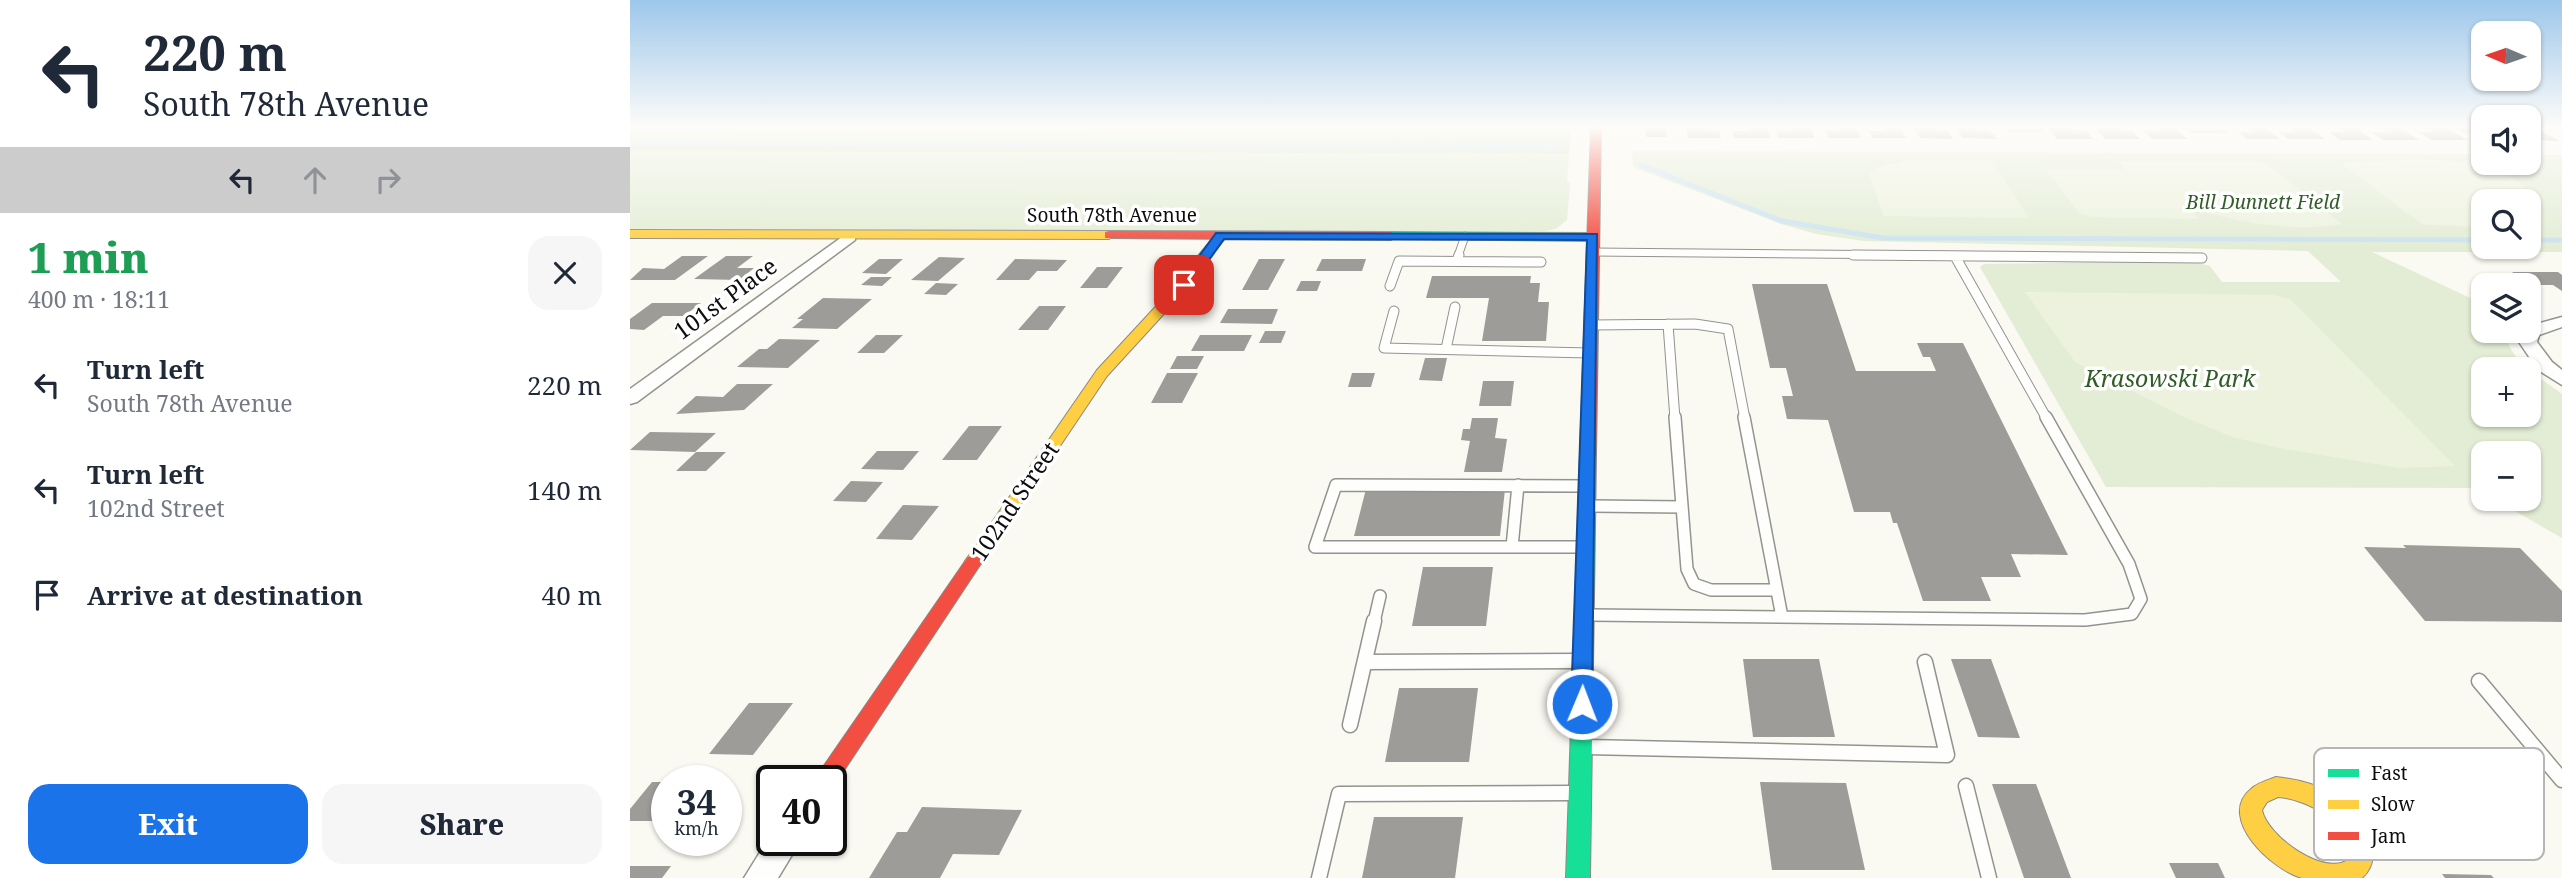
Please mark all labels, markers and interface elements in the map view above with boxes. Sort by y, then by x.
text: 220 m [143,19,287,85]
north arrow [2471,21,2541,91]
map controls [2471,21,2541,511]
icon: left [28,28,119,119]
text: South 78th Avenue [143,82,429,125]
button: sound [2471,105,2541,175]
icon: left [223,161,261,199]
icon: ahead [296,161,334,199]
icon: right [369,161,407,199]
park label: Bill Dunnett Field [2185,189,2341,215]
button: search [2471,189,2541,259]
street label: South 78th Avenue [1027,202,1197,228]
text: 1 min [28,228,149,285]
button: close [528,236,602,310]
street label: 101st Place [667,250,783,346]
pin [1154,255,1214,315]
icon: arrive [1165,266,1203,304]
button: layers [2471,273,2541,343]
text: 400 m · 18:11 [28,283,170,315]
text: Turn left [87,351,204,387]
button: + [2471,357,2541,427]
park label: Krasowski Park [2084,362,2256,394]
icon: left [28,366,66,404]
text: 220 m [527,367,602,403]
text: South 78th Avenue [87,387,293,419]
street label: 102nd Street [962,435,1066,567]
button: − [2471,441,2541,511]
text: Turn left [87,456,204,492]
icon: left [28,471,66,509]
text: 140 m [527,472,602,508]
text: 102nd Street [87,492,225,524]
icon: arrive [28,576,66,614]
text: Arrive at destination [87,577,363,613]
text: 40 m [542,577,602,613]
position arrow [1545,667,1619,741]
legend [2314,748,2544,860]
text: Fast [2371,760,2408,786]
speed limit sign: 40 [756,765,847,856]
text: 34 [677,778,716,825]
button: Exit [28,784,308,864]
button: Share [322,784,602,864]
text: Slow [2371,791,2415,817]
text: km/h [674,816,719,840]
text: Jam [2370,823,2406,849]

